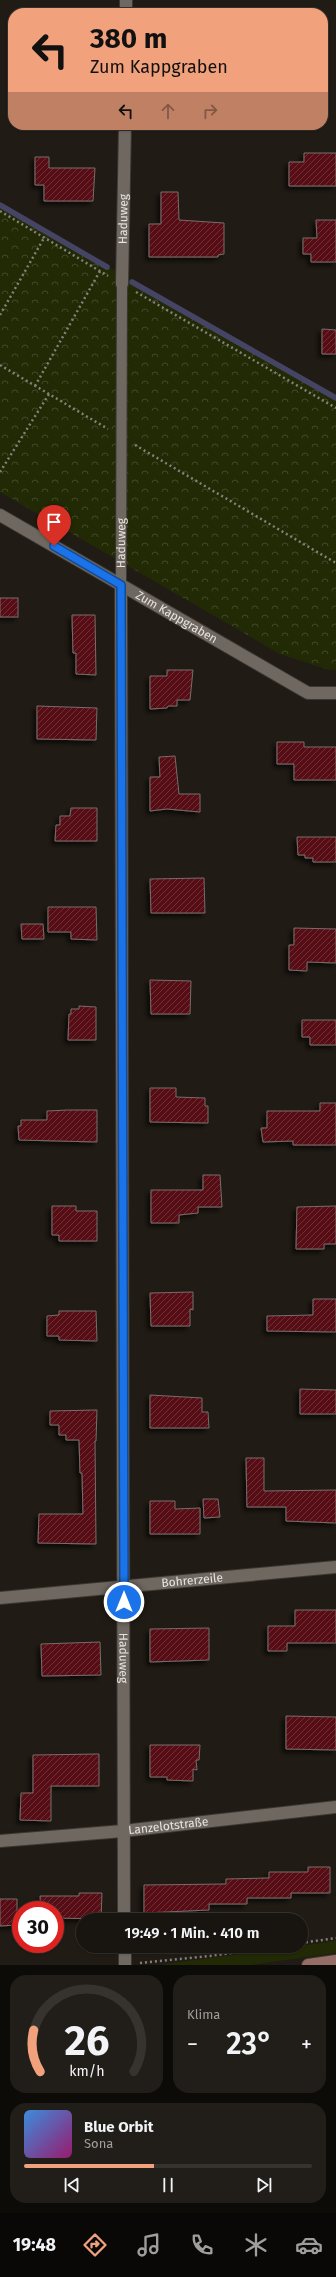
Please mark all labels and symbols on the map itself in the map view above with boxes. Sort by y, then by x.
street label: Haduweg [116,193,131,244]
pin [37,505,71,546]
street label: Haduweg [114,517,128,568]
street label: Zum Kappgraben [133,588,220,646]
street label: Bohrerzeile [161,1570,224,1590]
position arrow [103,1581,145,1623]
street label: Haduweg [116,1633,130,1684]
street label: Lanzelotstraße [128,1814,209,1837]
speed limit sign: 30 [12,1901,64,1953]

